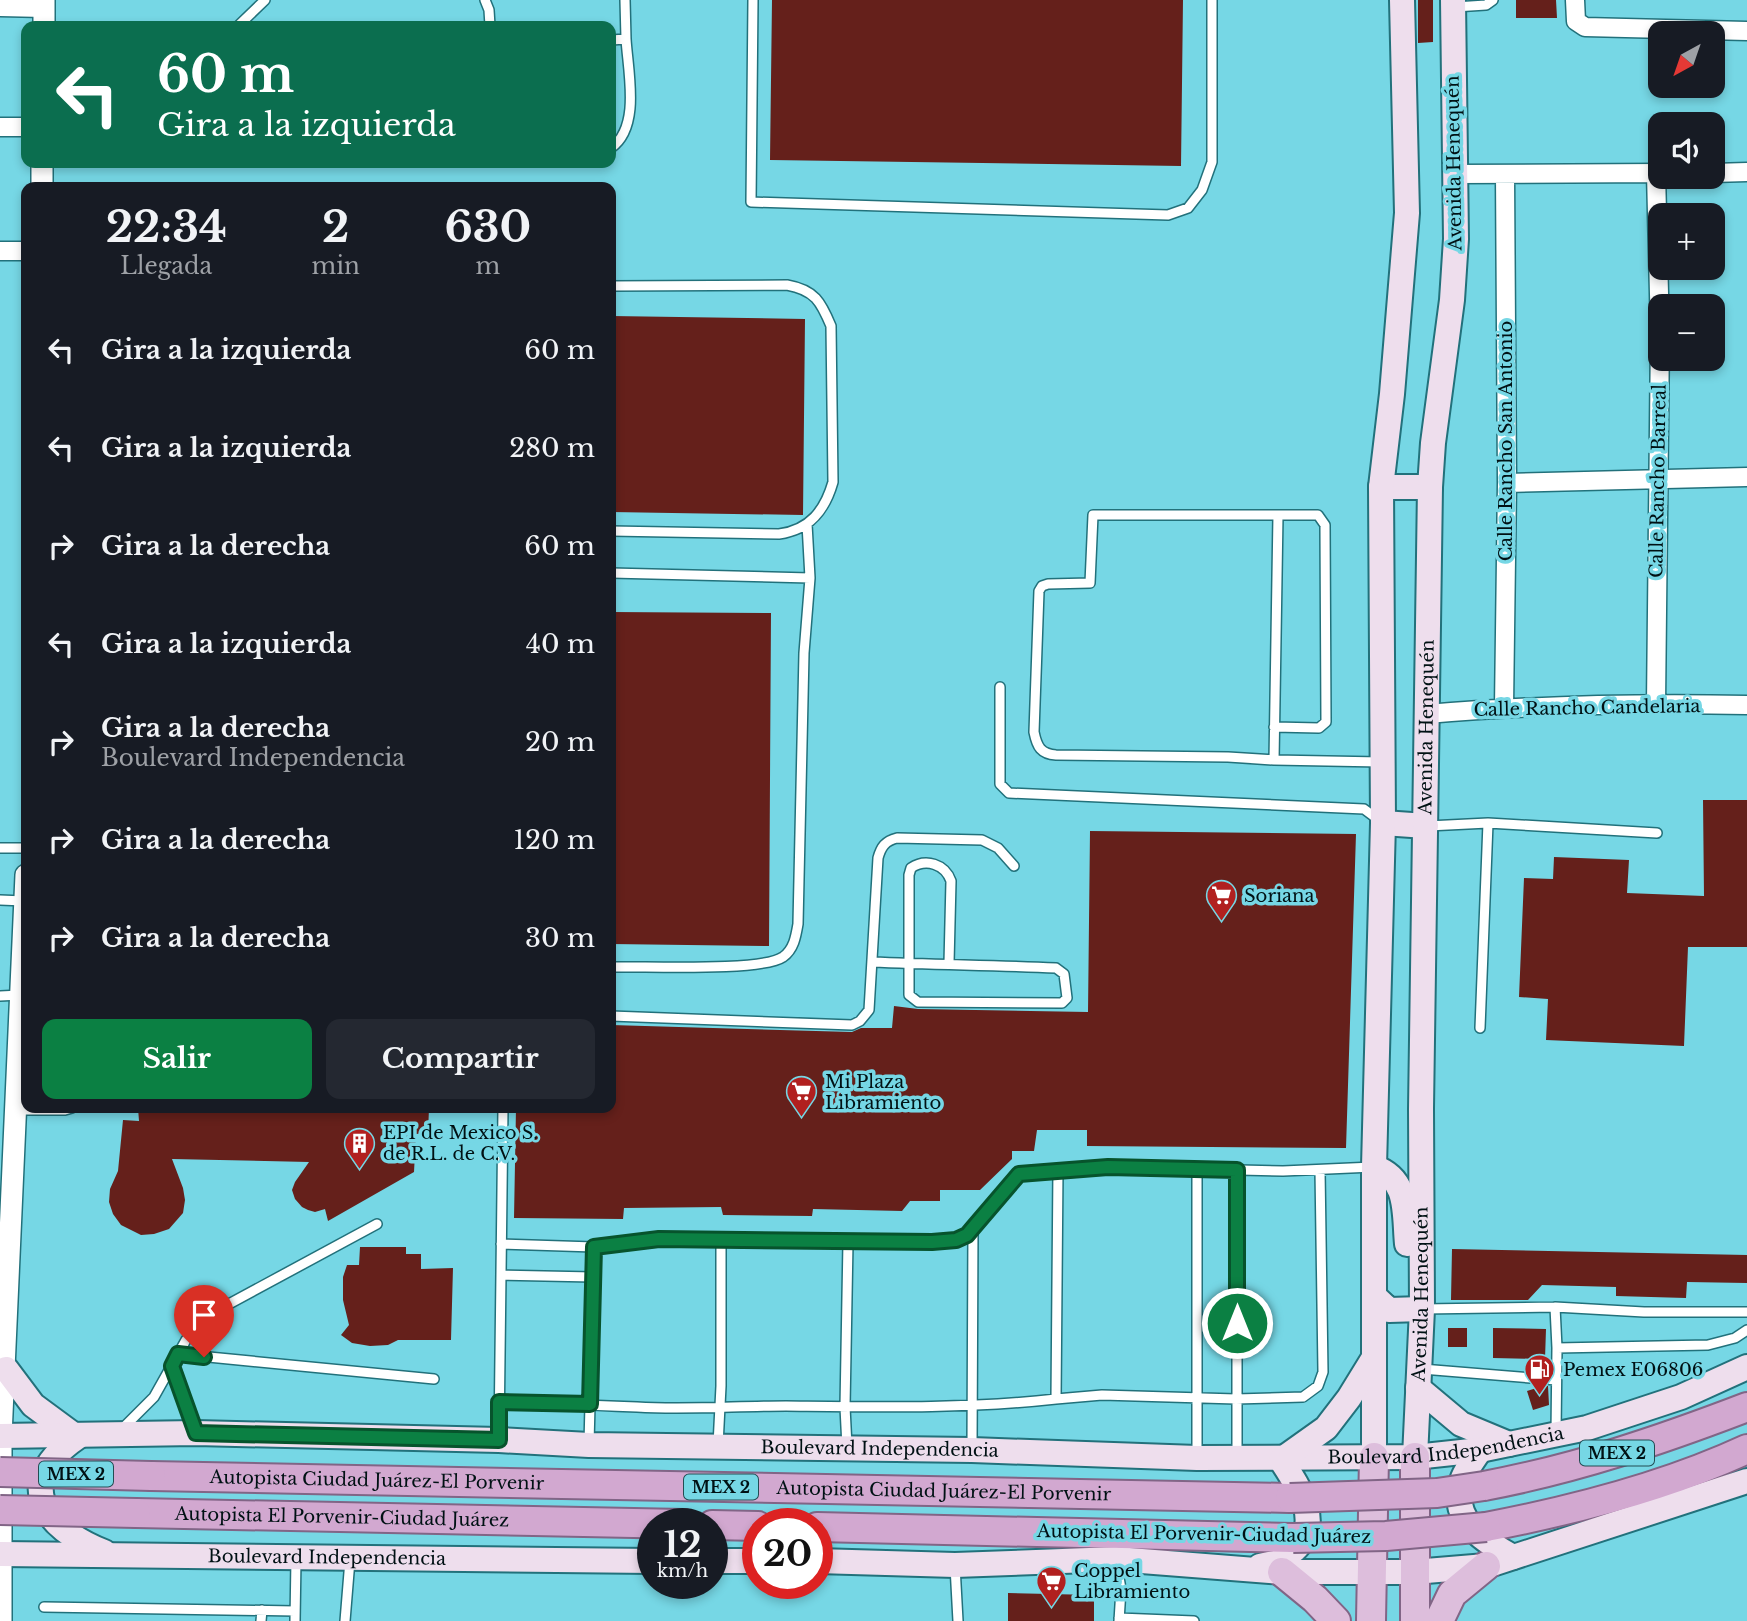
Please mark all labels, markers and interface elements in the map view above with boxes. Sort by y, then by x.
north arrow [1648,21,1726,98]
map controls [1648,21,1725,371]
text: 60 m [157,44,294,105]
icon: left [42,49,133,140]
street label: Avenida Henequén [1441,75,1467,252]
text: Gira a la izquierda [157,105,456,145]
button: sound [1648,112,1725,189]
text: 22:34 [106,201,227,253]
text: 2 [322,201,349,253]
text: 630 [445,201,531,253]
button: + [1648,203,1725,280]
text: Llegada [120,252,212,280]
text: min [312,252,360,280]
text: m [476,252,500,280]
button: − [1648,294,1725,371]
street label: Calle Rancho San Antonio [1495,321,1517,561]
icon: left [42,331,80,369]
text: Gira a la izquierda [101,334,351,366]
text: 60 m [524,334,595,366]
street label: Calle Rancho Barreal [1645,384,1671,578]
icon: left [42,429,80,467]
text: Gira a la izquierda [101,432,351,464]
text: 280 m [509,432,595,464]
icon: right [42,527,80,565]
text: Gira a la derecha [101,530,330,562]
text: 60 m [524,530,595,562]
icon: left [42,625,80,663]
text: Gira a la izquierda [101,628,351,660]
text: 40 m [526,628,595,660]
street label: Avenida Henequén [1414,639,1439,816]
street label: Calle Rancho Candelaria [1473,695,1701,721]
text: Gira a la derecha [101,712,330,744]
icon: right [42,723,80,761]
text: 20 m [525,726,595,758]
text: Boulevard Independencia [101,744,405,772]
icon: right [42,821,80,859]
text: Gira a la derecha [101,824,330,856]
text: 120 m [513,824,595,856]
supermarket icon: Soriana [1204,879,1238,923]
place label: Soriana [1244,885,1314,907]
icon: right [42,919,80,957]
text: Gira a la derecha [101,922,330,954]
text: 30 m [525,922,595,954]
button: Salir [42,1019,312,1099]
button: Compartir [326,1019,595,1099]
place label: Mi Plaza Libramiento [825,1071,941,1114]
supermarket icon: Mi Plaza Libramiento [785,1075,819,1119]
place label: EPI de Mexico S. de R.L. de C.V. [383,1122,538,1165]
building icon: EPI de Mexico S. de R.L. de C.V. [343,1126,377,1170]
street label: Avenida Henequén [1408,1206,1433,1383]
pin [174,1285,234,1357]
position arrow [1200,1286,1274,1360]
icon: arrive [185,1296,223,1334]
fuel station icon: Pemex E06806 [1523,1353,1557,1397]
place label: Pemex E06806 [1563,1359,1703,1381]
street label: Boulevard Independencia [1327,1422,1566,1468]
street label: Boulevard Independencia [761,1436,999,1462]
road number: MEX 2 [1580,1441,1654,1466]
road number: MEX 2 [39,1462,113,1486]
street label: Autopista Ciudad Juárez-El Porvenir [208,1466,545,1495]
road number: MEX 2 [684,1474,758,1499]
street label: Autopista Ciudad Juárez-El Porvenir [775,1477,1112,1506]
street label: Autopista El Porvenir-Ciudad Juárez [174,1503,509,1531]
speed limit sign: 20 [742,1508,833,1599]
street label: Autopista El Porvenir-Ciudad Juárez [1036,1520,1371,1548]
text: 12 [663,1523,702,1566]
street label: Boulevard Independencia [208,1545,446,1570]
text: km/h [657,1560,708,1582]
place label: Coppel Libramiento [1074,1560,1190,1603]
supermarket icon: Coppel Libramiento [1034,1564,1068,1608]

